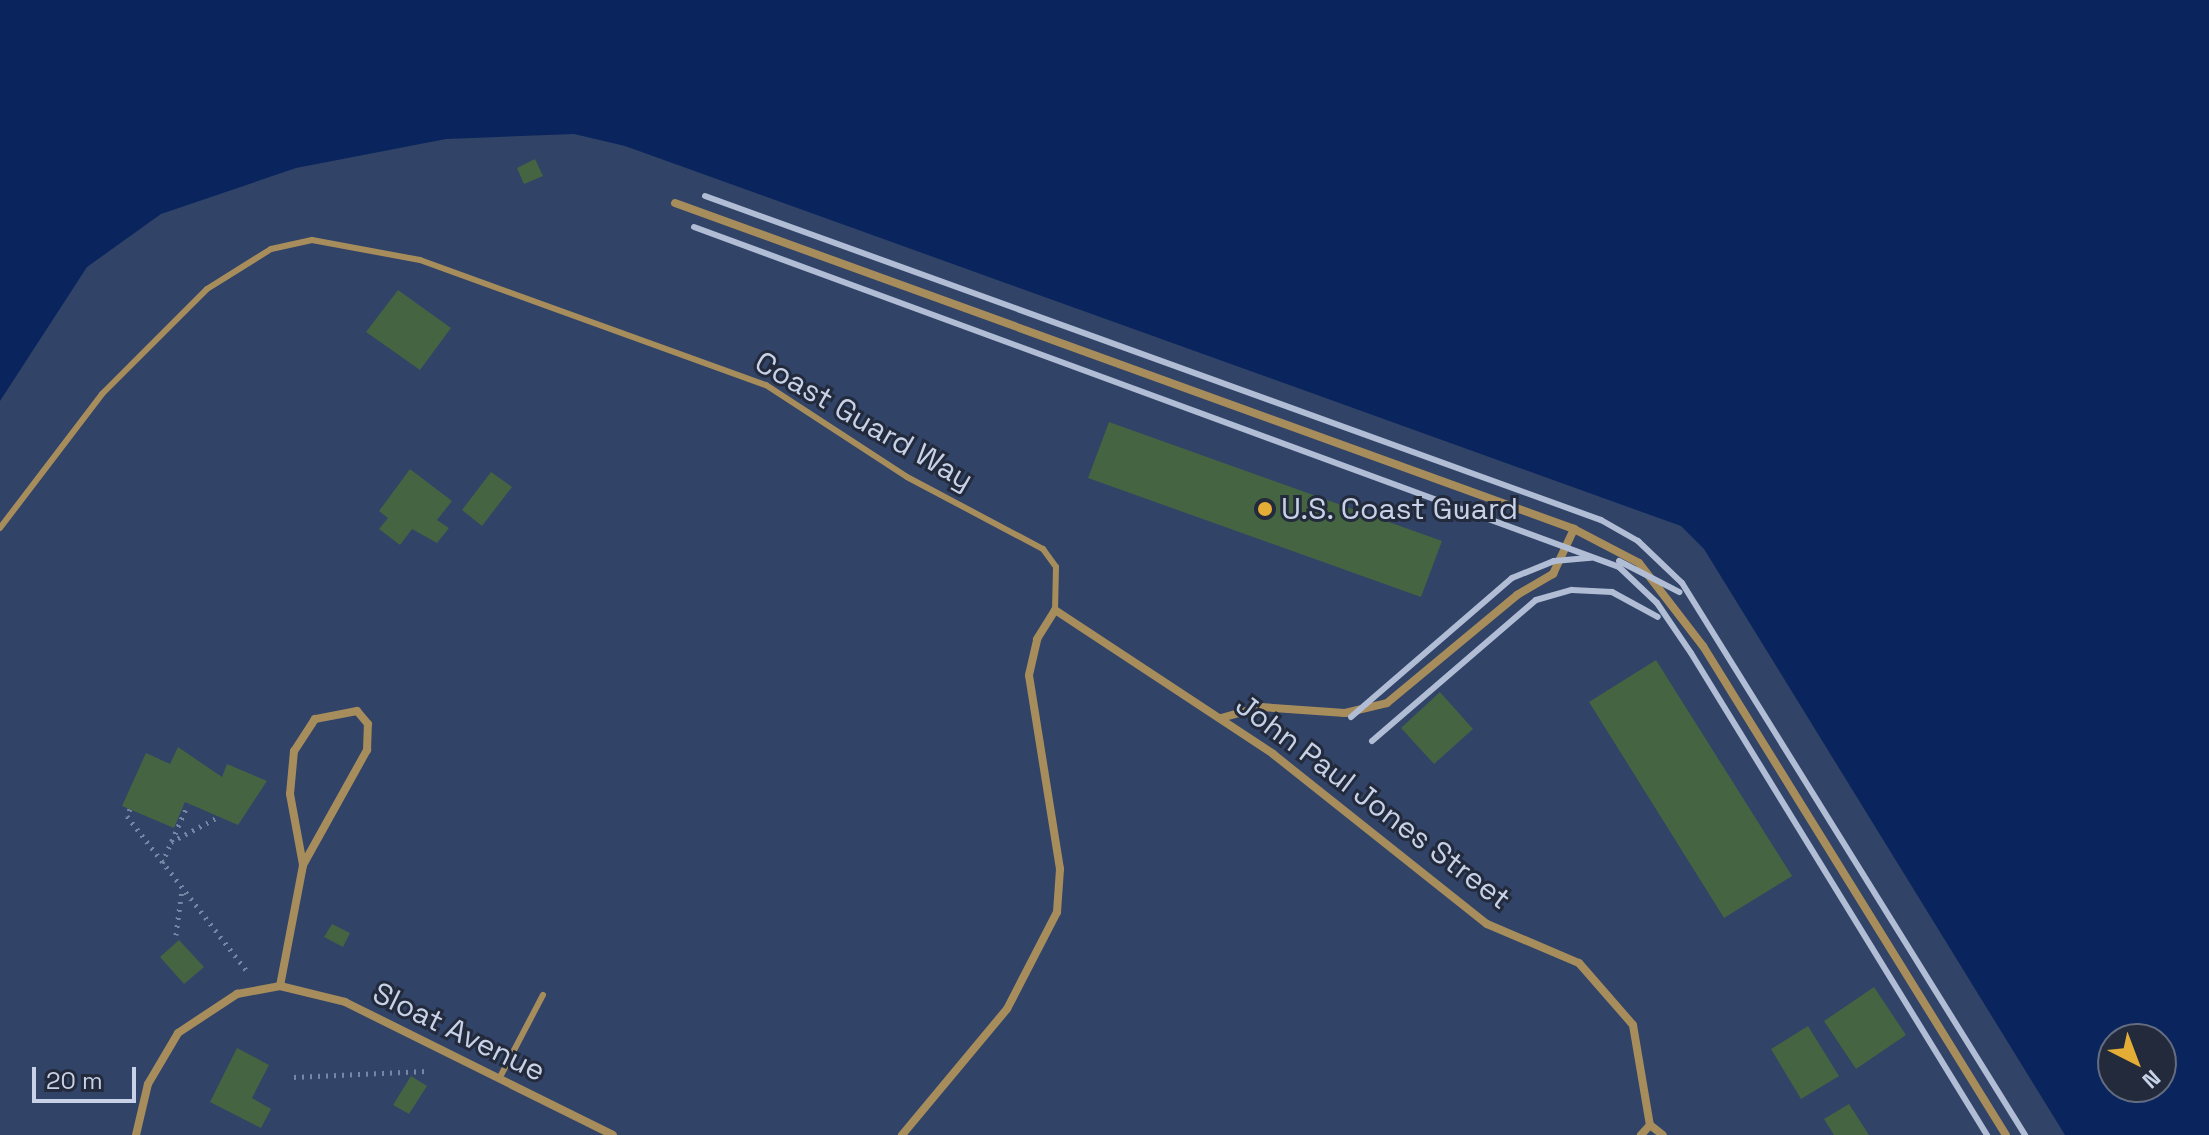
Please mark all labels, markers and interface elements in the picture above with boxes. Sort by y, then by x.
street label: Coast Guard Way [748,344,980,498]
place label: U.S. Coast Guard [1281,491,1519,527]
marker: U.S. Coast Guard [1256,500,1274,518]
street label: John Paul Jones Street [1228,687,1518,917]
street label: Sloat Avenue [367,975,551,1089]
north arrow [2097,1023,2177,1103]
scale bar [36,1051,140,1101]
text: N [2137,1064,2167,1095]
text: 20 m [46,1065,103,1096]

